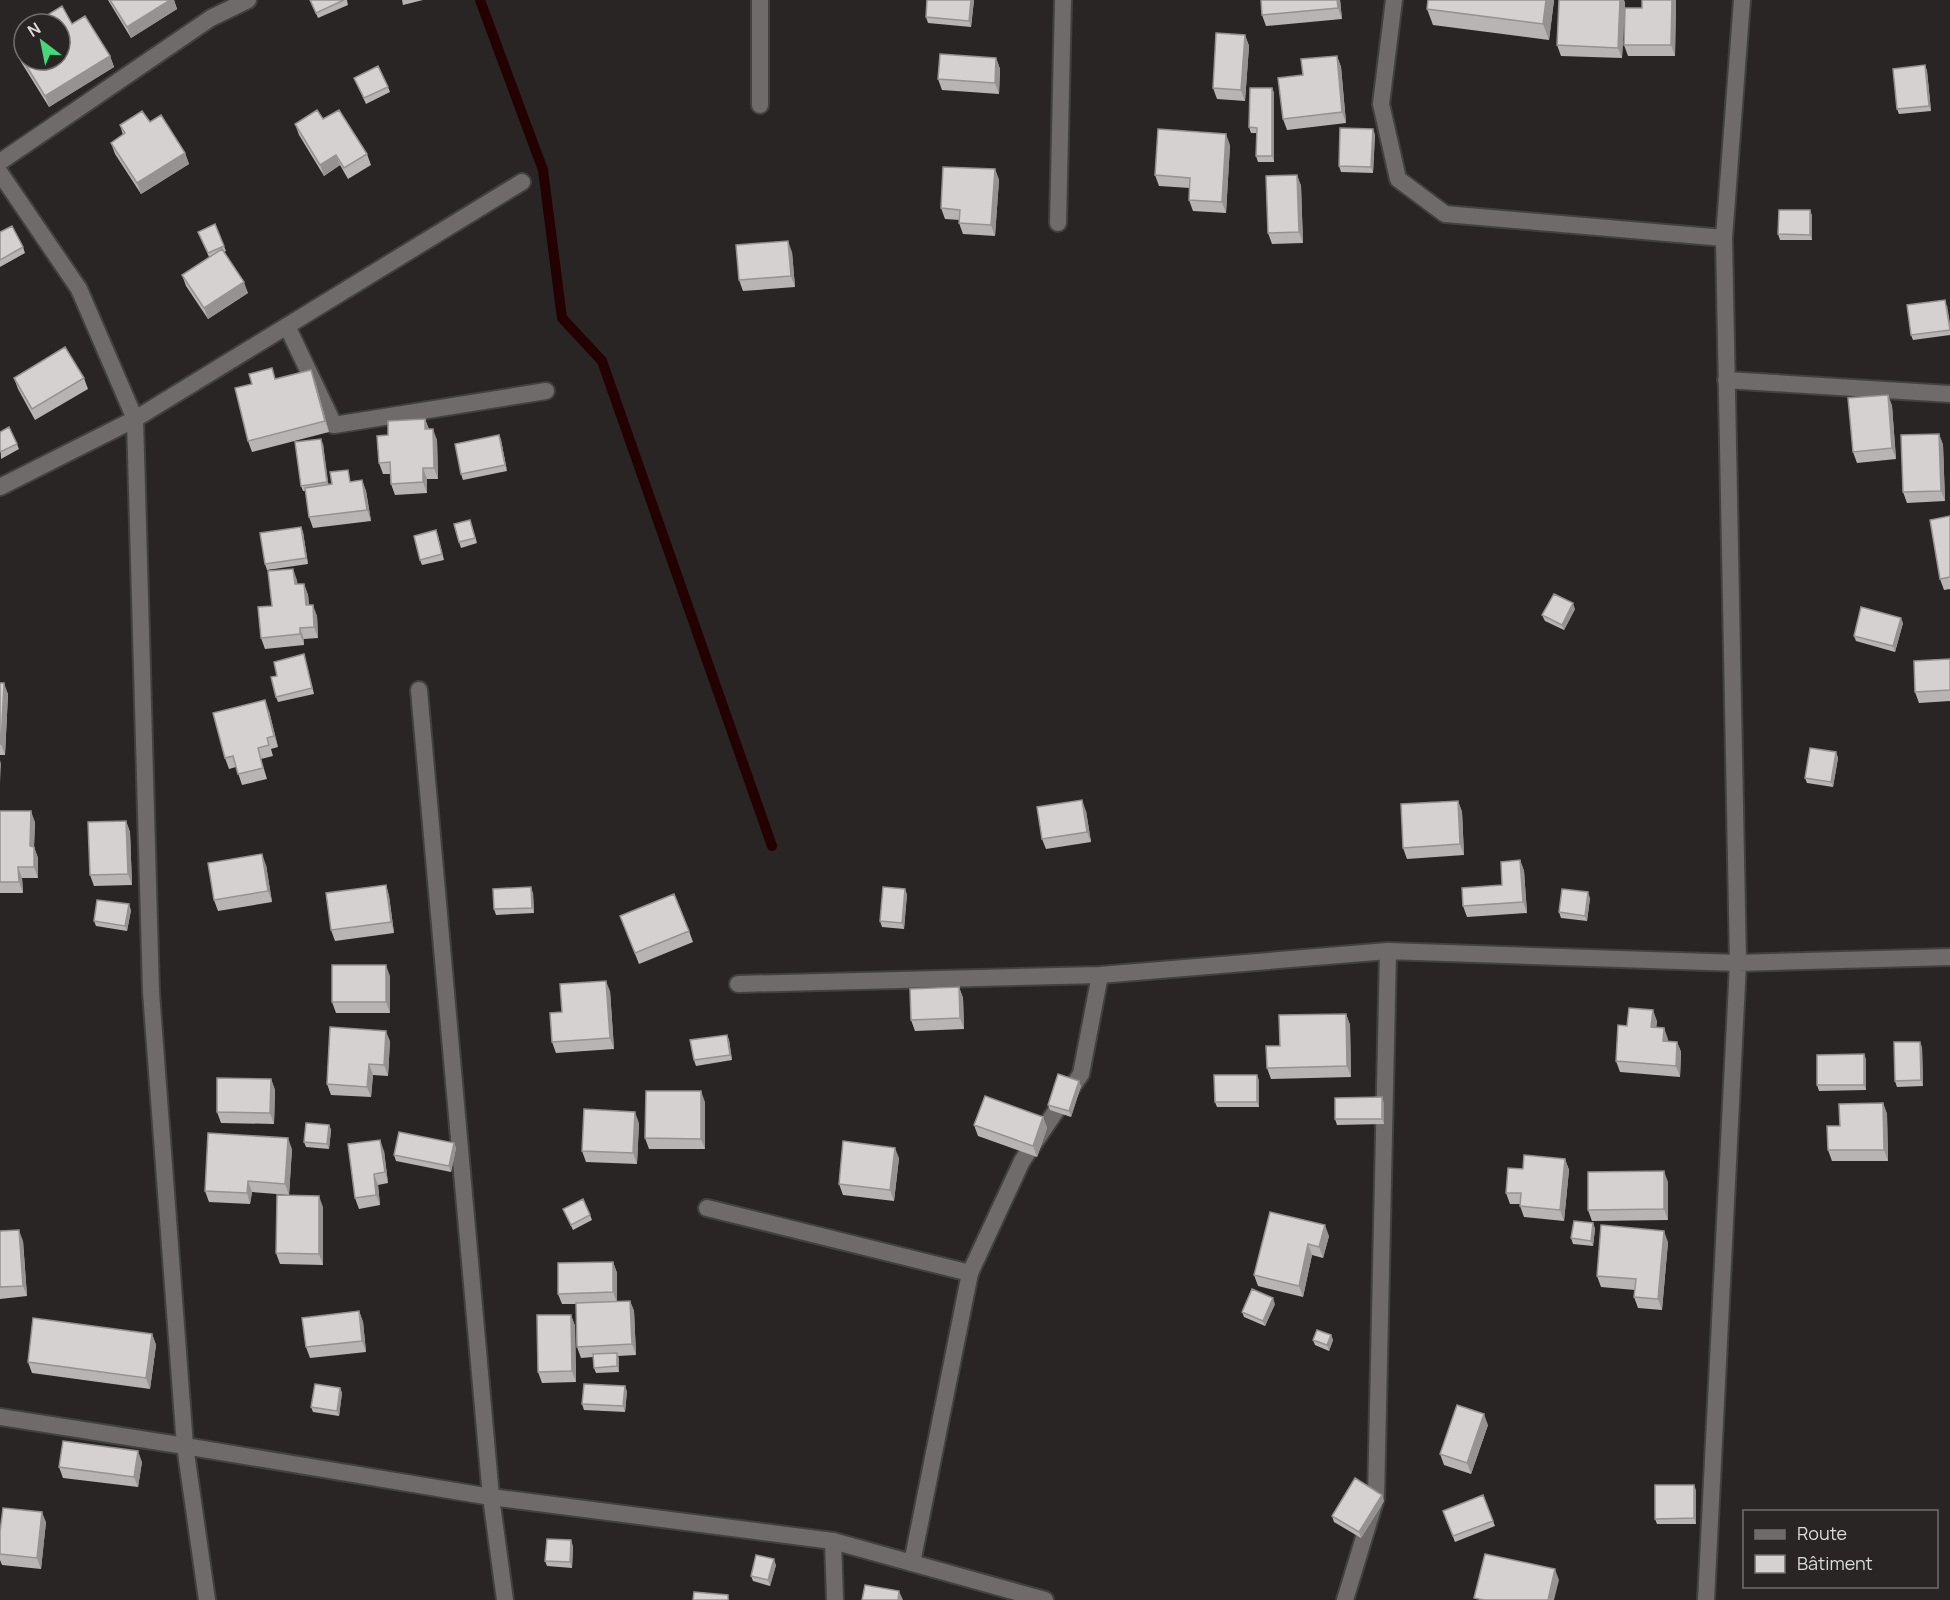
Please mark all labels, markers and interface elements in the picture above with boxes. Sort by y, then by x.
north arrow [12,12,72,72]
text: N [23,17,45,42]
legend [1743,1510,1938,1588]
text: Route [1797,1521,1847,1545]
text: Bâtiment [1797,1551,1873,1575]

